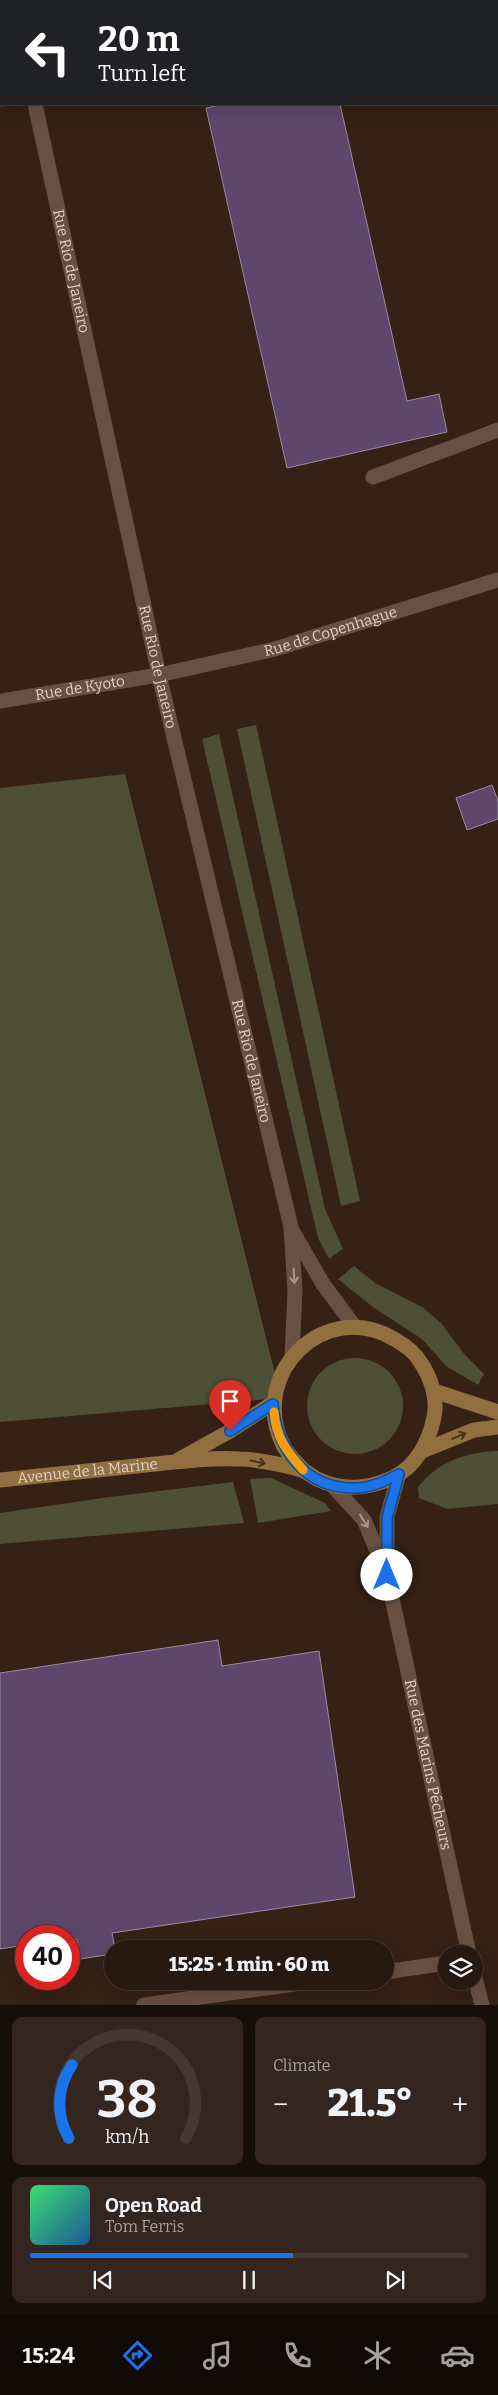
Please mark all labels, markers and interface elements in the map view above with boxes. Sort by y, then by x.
text: 20 m [98,18,180,60]
icon: left [15,20,80,85]
text: Turn left [98,60,186,87]
street label: Rue Rio de Janeiro [49,208,93,335]
street label: Rue Rio de Janeiro [135,603,180,730]
street label: Rue de Copenhague [262,603,399,660]
street label: Rue de Kyoto [34,672,126,704]
street label: Rue Rio de Janeiro [228,997,275,1124]
one-way arrow [289,1268,298,1284]
pin [209,1380,251,1431]
icon: arrive [216,1387,244,1415]
one-way arrow [451,1431,466,1440]
street label: Avenue de la Marine [16,1455,159,1487]
one-way arrow [249,1457,265,1467]
one-way arrow [359,1514,369,1528]
position arrow [360,1548,412,1600]
street label: Rue des Marins Pêcheurs [401,1678,455,1852]
speed limit sign: 40 [15,1925,80,1990]
map controls [438,1945,483,1990]
button: layers [438,1945,483,1990]
text: 15:25 · 1 min · 60 m [169,1953,329,1976]
text: Climate [273,2056,331,2075]
text: 38 [97,2068,158,2131]
text: 21.5° [327,2080,413,2126]
text: − [273,2088,288,2121]
text: + [452,2088,468,2121]
text: km/h [105,2126,150,2148]
text: Open Road [105,2194,202,2217]
text: Tom Ferris [105,2217,184,2236]
icon: previous [89,2266,117,2294]
icon: pause [235,2266,263,2294]
icon: next [381,2266,409,2294]
icon: directions [120,2338,155,2373]
icon: music [200,2338,235,2373]
icon: phone [280,2338,315,2373]
icon: climate [360,2338,395,2373]
icon: car [440,2338,475,2373]
text: 15:24 [23,2342,75,2369]

